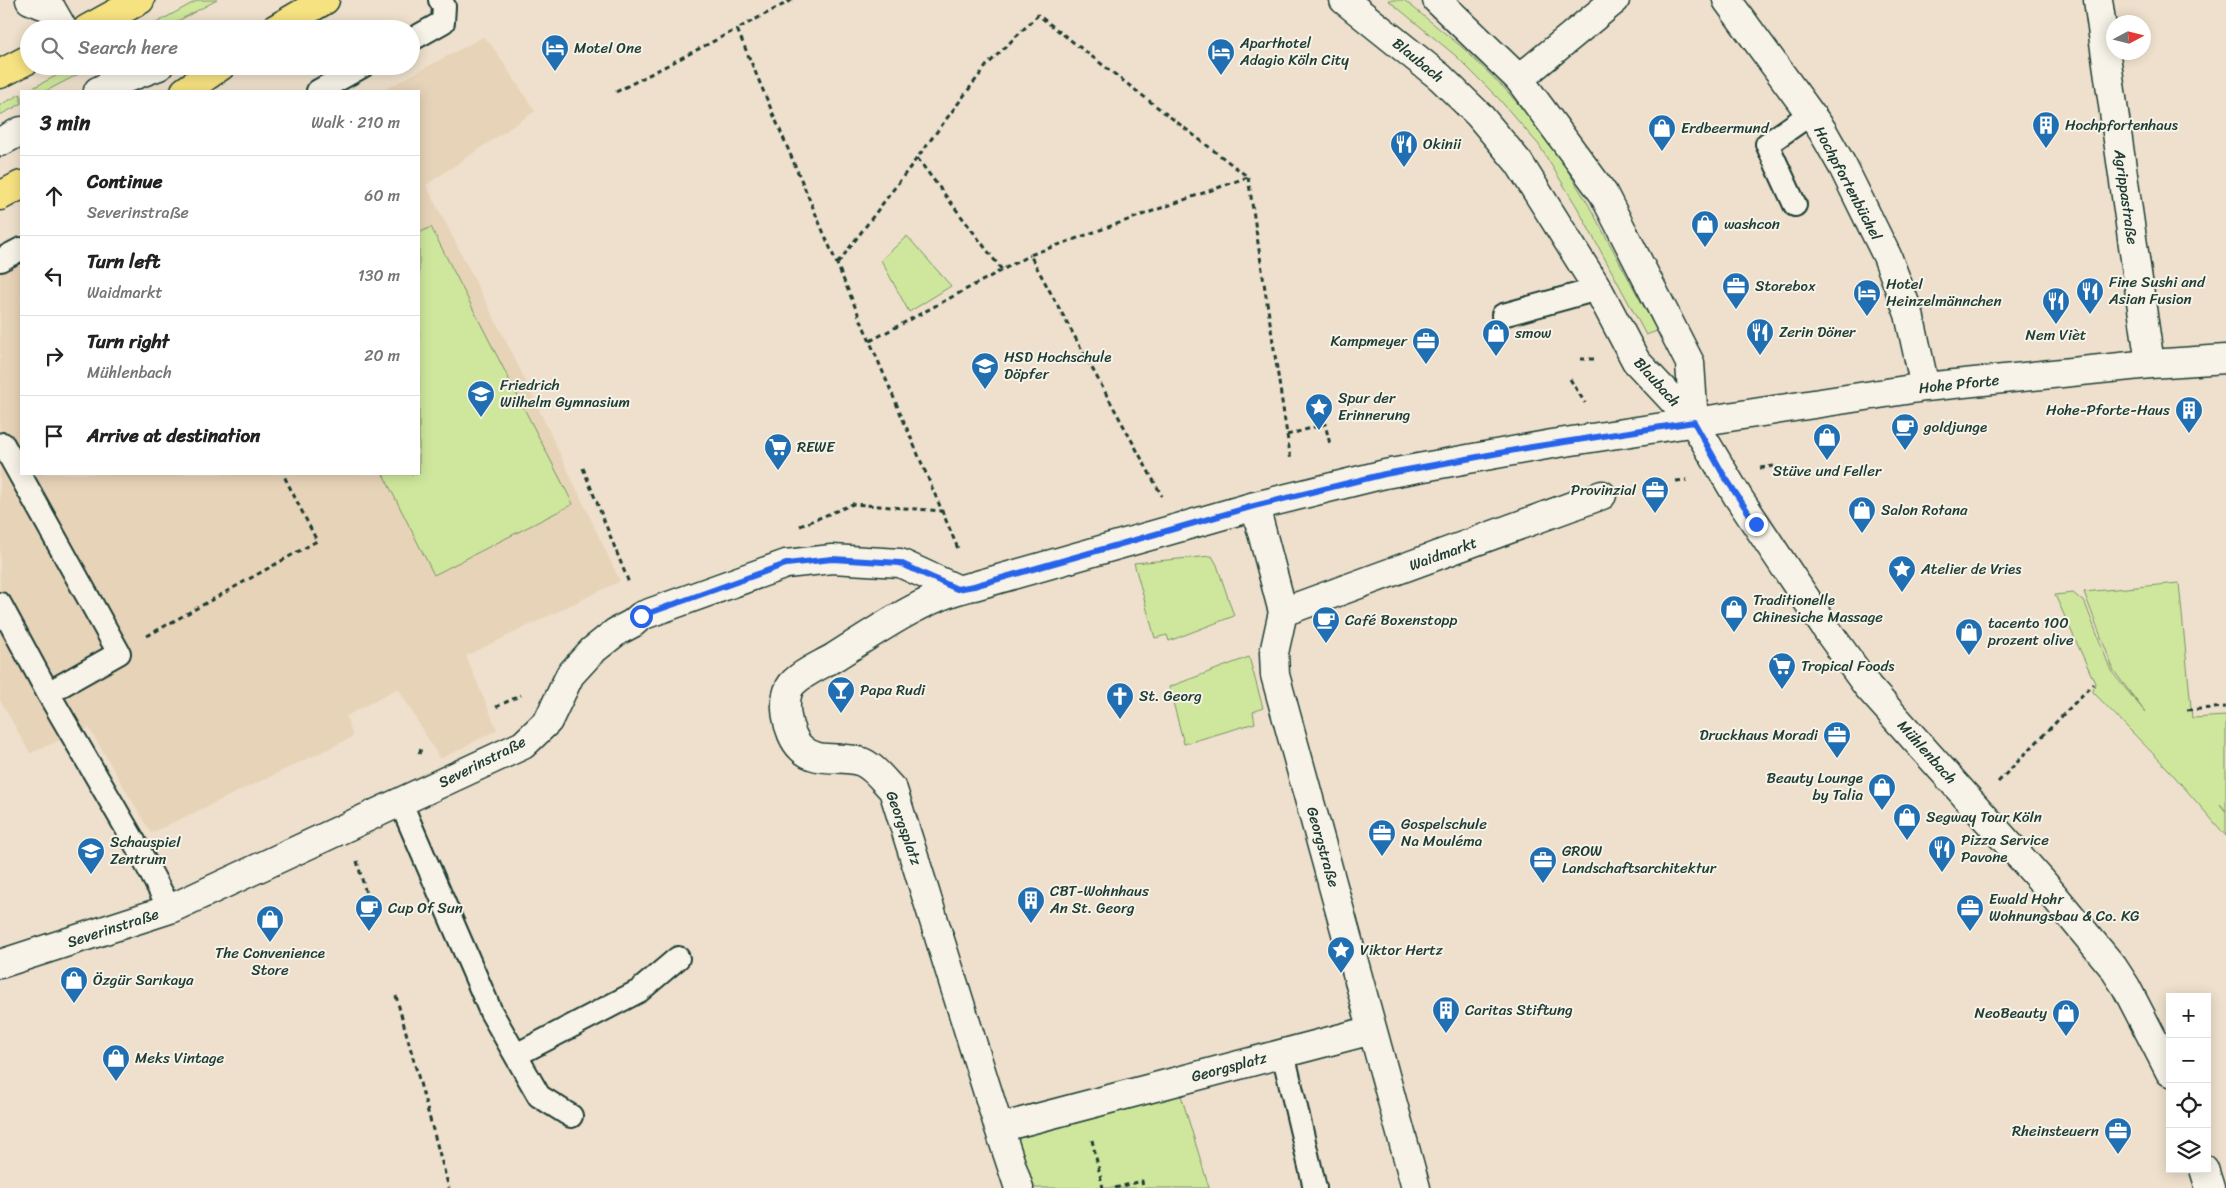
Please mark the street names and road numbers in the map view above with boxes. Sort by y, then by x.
street label: Blaubach [1386,31,1450,89]
street label: Hochpfortenbüchel [1807,121,1890,246]
street label: Agrippastraße [2106,147,2146,247]
street label: Blaubach [1627,351,1687,413]
street label: Hohe Pforte [1917,367,2001,401]
street label: Waidmarkt [1405,530,1481,578]
street label: Mühlenbach [1891,714,1963,790]
street label: Severinstraße [434,729,531,795]
street label: Georgsplatz [879,787,930,870]
street label: Georgstraße [1299,804,1347,891]
street label: Severinstraße [64,901,163,955]
street label: Georgsplatz [1188,1044,1271,1090]

